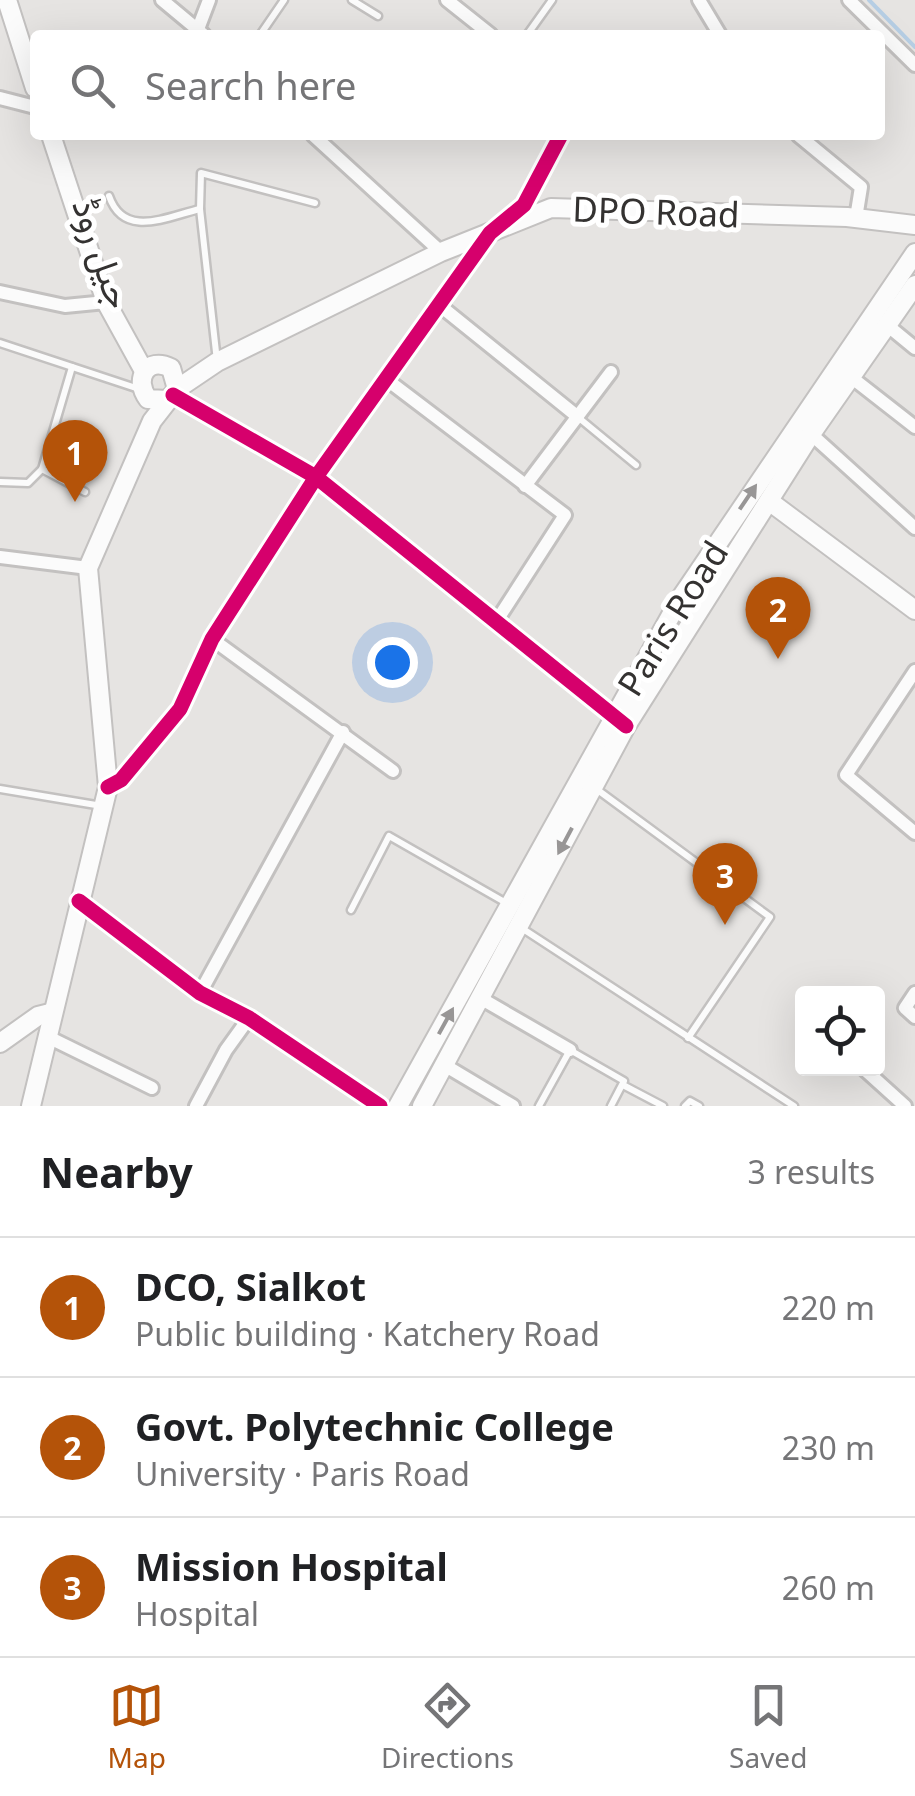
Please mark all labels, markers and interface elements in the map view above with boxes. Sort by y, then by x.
search box [30,30,885,140]
icon: search [65,58,120,113]
text: Search here [145,59,356,111]
street label: DPO Road [572,185,740,237]
street label: جیل روڈ [62,192,144,314]
pin: 1 [42,420,108,502]
one-way arrow [738,484,757,511]
street label: Paris Road [606,532,738,704]
pin: 2 [746,576,810,659]
your location [367,637,418,688]
one-way arrow [557,826,574,855]
pin: 3 [692,842,758,925]
map controls [795,986,885,1076]
button: locate [795,986,885,1076]
one-way arrow [437,1006,454,1035]
text: Nearby [40,1143,193,1200]
text: 3 results [748,1150,875,1193]
text: DCO, Sialkot [135,1260,366,1312]
text: 1 [63,1286,82,1329]
text: 220 m [782,1286,875,1329]
text: Public building · Katchery Road [135,1312,600,1355]
text: Govt. Polytechnic College [135,1400,614,1452]
text: 2 [63,1426,82,1469]
text: 230 m [782,1426,875,1469]
text: University · Paris Road [135,1452,470,1495]
text: Mission Hospital [135,1540,448,1592]
text: 3 [63,1566,82,1609]
text: 260 m [782,1566,875,1609]
text: Hospital [135,1592,259,1635]
tab: Map [108,1678,166,1776]
tab: Directions [381,1678,514,1776]
tab: Saved [729,1678,807,1776]

